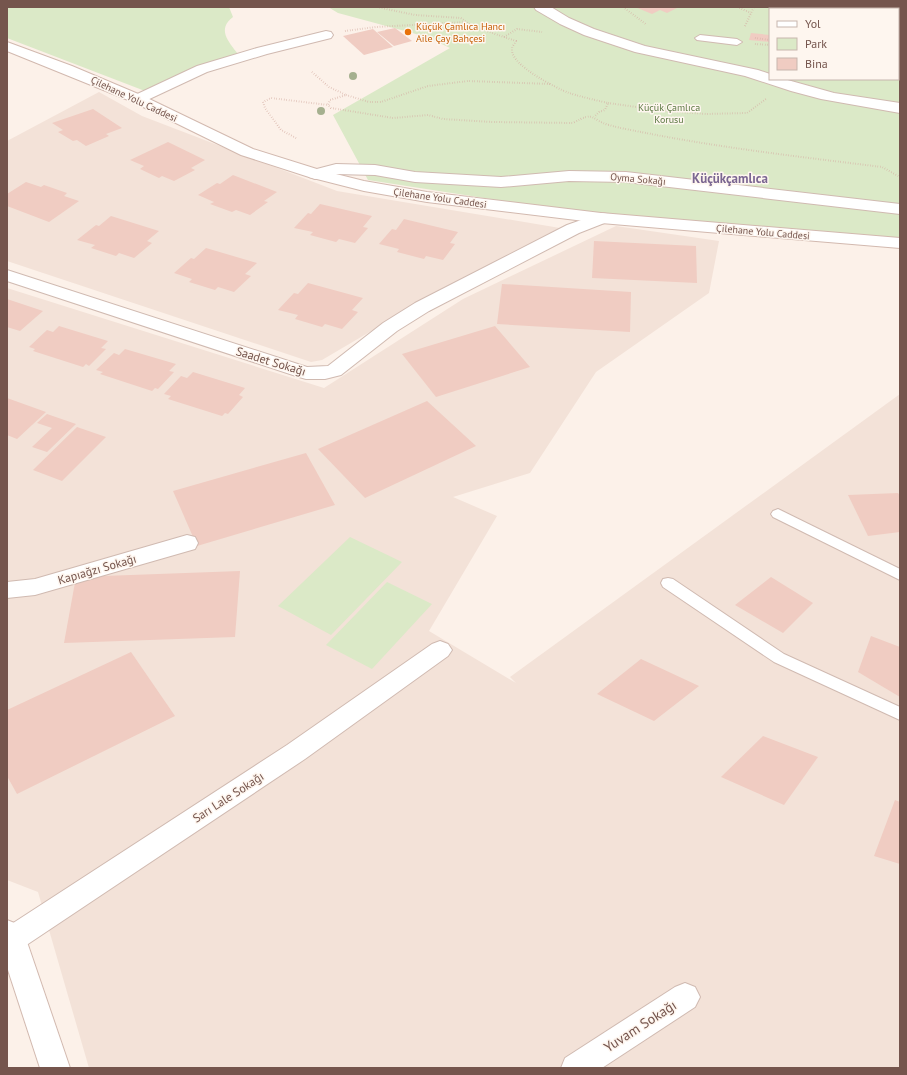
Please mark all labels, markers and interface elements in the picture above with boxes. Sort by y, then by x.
legend [769,8,899,80]
text: Yol [805,16,821,31]
place label: Küçük Çamlıca Hancı Aile Çay Bahçesi [416,20,505,45]
marker: Küçük Çamlıca Hancı Aile Çay Bahçesi [403,27,413,37]
text: Park [805,36,827,51]
text: Bina [805,56,828,71]
street label: Çilehane Yolu Caddesi [89,73,179,125]
park label: Küçük Çamlıca Korusu [638,101,700,126]
street label: Oyma Sokağı [610,170,666,188]
district label: Küçükçamlıca [692,170,768,187]
street label: Çilehane Yolu Caddesi [393,185,487,211]
street label: Çilehane Yolu Caddesi [716,221,810,243]
street label: Saadet Sokağı [234,343,308,379]
street label: Kapıağzı Sokağı [56,551,138,587]
street label: Sarı Lale Sokağı [190,768,266,826]
street label: Yuvam Sokağı [600,996,680,1056]

